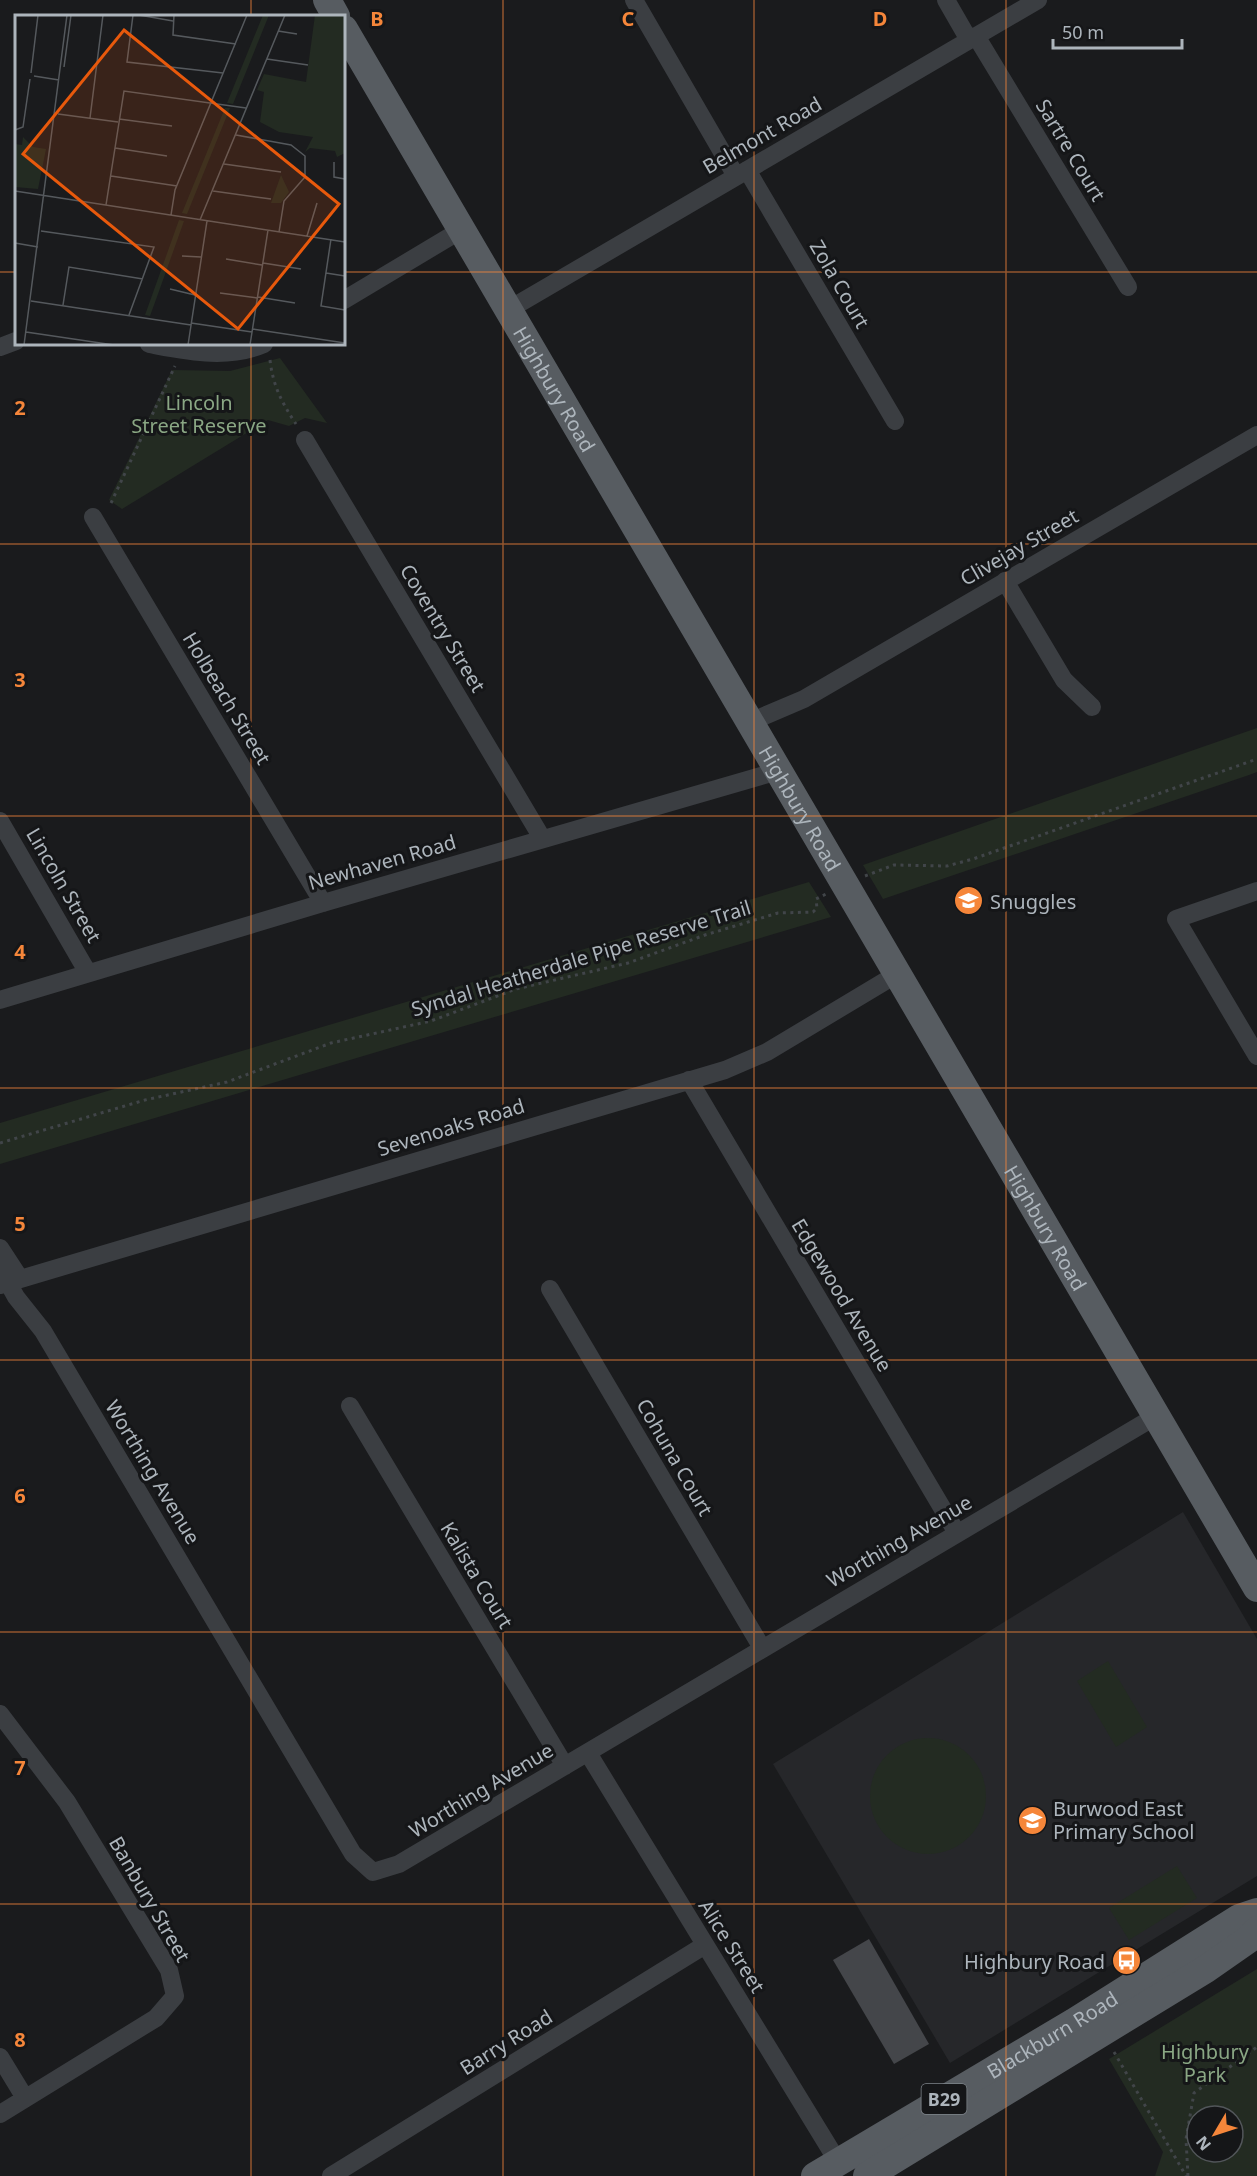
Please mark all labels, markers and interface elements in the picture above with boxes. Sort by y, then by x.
text: B [370,5,384,32]
text: C [622,5,635,32]
text: D [873,5,887,32]
scale bar [1053,12,1182,50]
inset map [15,15,345,345]
text: 50 m [1062,20,1104,44]
street label: Belmont Road [698,90,826,180]
street label: Sartre Court [1030,94,1112,206]
street label: Zola Court [804,235,876,333]
street label: Highbury Road [507,321,602,457]
park label: Lincoln Street Reserve [131,389,267,439]
text: 2 [14,394,26,421]
street label: Clivejay Street [955,502,1083,592]
street label: Coventry Street [394,559,492,697]
street label: Holbeach Street [177,627,277,769]
text: 3 [14,666,26,693]
street label: Highbury Road [753,740,848,876]
street label: Lincoln Street [20,823,108,947]
street label: Newhaven Road [305,828,459,896]
school or university icon: Snuggles [953,885,985,917]
place label: Snuggles [990,888,1076,915]
street label: Syndal Heatherdale Pipe Reserve Trail [408,893,754,1023]
text: 4 [14,938,26,965]
street label: Sevenoaks Road [374,1092,528,1162]
street label: Highbury Road [999,1160,1093,1295]
text: 5 [14,1210,26,1237]
street label: Edgewood Avenue [786,1213,898,1377]
street label: Cohuna Court [631,1394,719,1520]
street label: Worthing Avenue [99,1395,207,1549]
text: 6 [14,1482,26,1509]
street label: Worthing Avenue [821,1488,977,1594]
street label: Kalista Court [435,1517,519,1633]
street label: Worthing Avenue [404,1736,558,1844]
text: 7 [14,1754,26,1781]
place label: Burwood East Primary School [1053,1795,1194,1845]
school or university icon: Burwood East Primary School [1016,1804,1048,1836]
street label: Banbury Street [103,1831,197,1967]
street label: Alice Street [693,1894,771,1998]
bus stop icon: Highbury Road [1110,1945,1142,1977]
place label: Highbury Road [964,1948,1105,1975]
street label: Blackburn Road [982,1985,1123,2084]
street label: Barry Road [455,2003,557,2081]
text: 8 [14,2026,26,2053]
park label: Highbury Park [1161,2038,1250,2088]
road number: B29 [922,2084,966,2114]
north arrow [1185,2104,1245,2164]
text: N [1191,2131,1216,2155]

